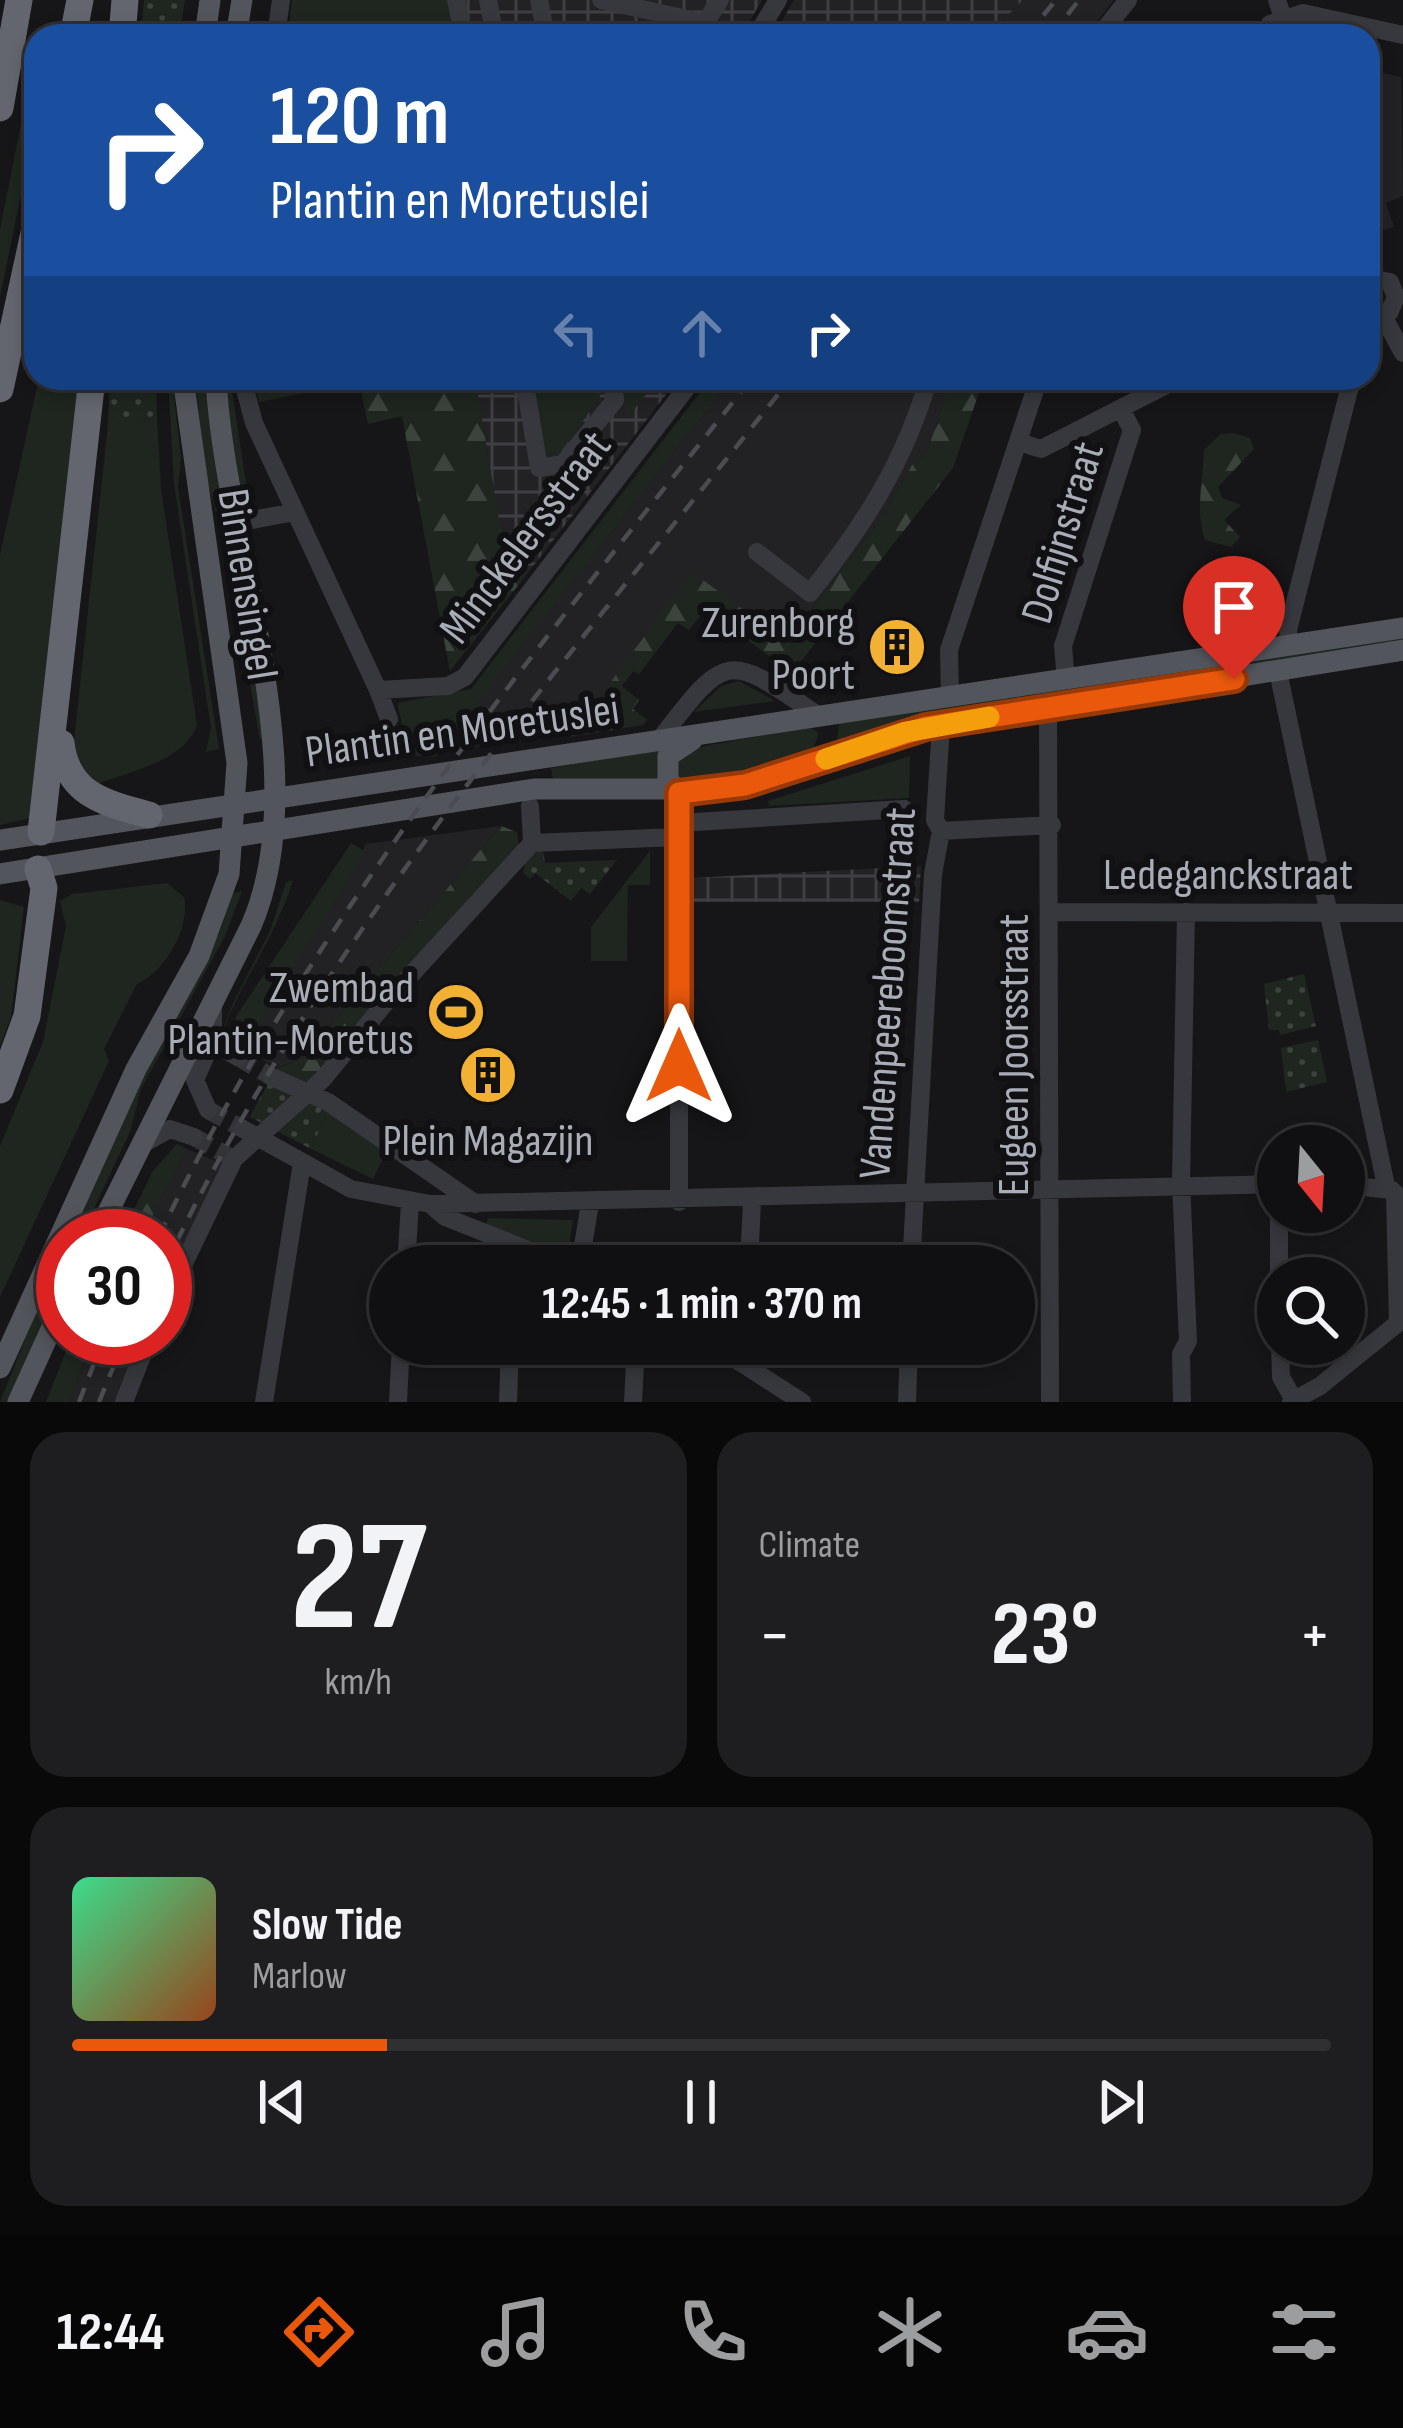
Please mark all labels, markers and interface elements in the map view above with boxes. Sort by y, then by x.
text: 120 m [270,67,449,168]
icon: right [72,72,228,228]
text: Plantin en Moretuslei [270,169,650,234]
icon: left [543,300,609,366]
icon: ahead [669,300,735,366]
icon: right [795,300,861,366]
street label: Minckelersstraat [428,420,624,655]
street label: Dolfijnstraat [1010,435,1117,630]
street label: Binnensingel [204,485,289,684]
pin [1183,556,1285,679]
icon: arrive [1201,574,1267,640]
place label: Zurenborg Poort [702,596,855,703]
building icon: Zurenborg Poort [866,616,928,678]
street label: Plantin en Moretuslei [302,682,623,781]
street label: Vandenpeereboomstraat [848,806,929,1181]
street label: Ledeganckstraat [1103,848,1353,903]
street label: Eugeen Joorsstraat [987,914,1042,1196]
place label: Zwembad Plantin-Moretus [168,961,414,1068]
sports icon: Zwembad Plantin-Moretus [425,981,487,1043]
position arrow [616,1003,742,1129]
building icon: Plein Magazijn [457,1044,519,1106]
place label: Plein Magazijn [383,1114,593,1169]
north arrow [1257,1125,1365,1233]
map controls [1257,1125,1365,1365]
speed limit sign: 30 [36,1209,192,1365]
button: search [1257,1257,1365,1365]
text: 12:45 · 1 min · 370 m [542,1277,862,1332]
text: 27 [290,1487,426,1674]
text: Climate [759,1522,860,1569]
text: 23° [991,1582,1099,1690]
text: − [759,1597,791,1676]
text: + [1299,1597,1331,1676]
text: km/h [325,1659,392,1706]
text: Slow Tide [252,1898,403,1953]
text: Marlow [252,1953,347,2000]
icon: previous [249,2069,315,2135]
icon: pause [668,2069,734,2135]
icon: next [1088,2069,1154,2135]
icon: directions [277,2290,361,2374]
icon: music [474,2290,558,2374]
icon: phone [671,2290,755,2374]
icon: climate [868,2290,952,2374]
icon: car [1065,2290,1149,2374]
icon: filters [1262,2290,1346,2374]
text: 12:44 [57,2300,164,2365]

